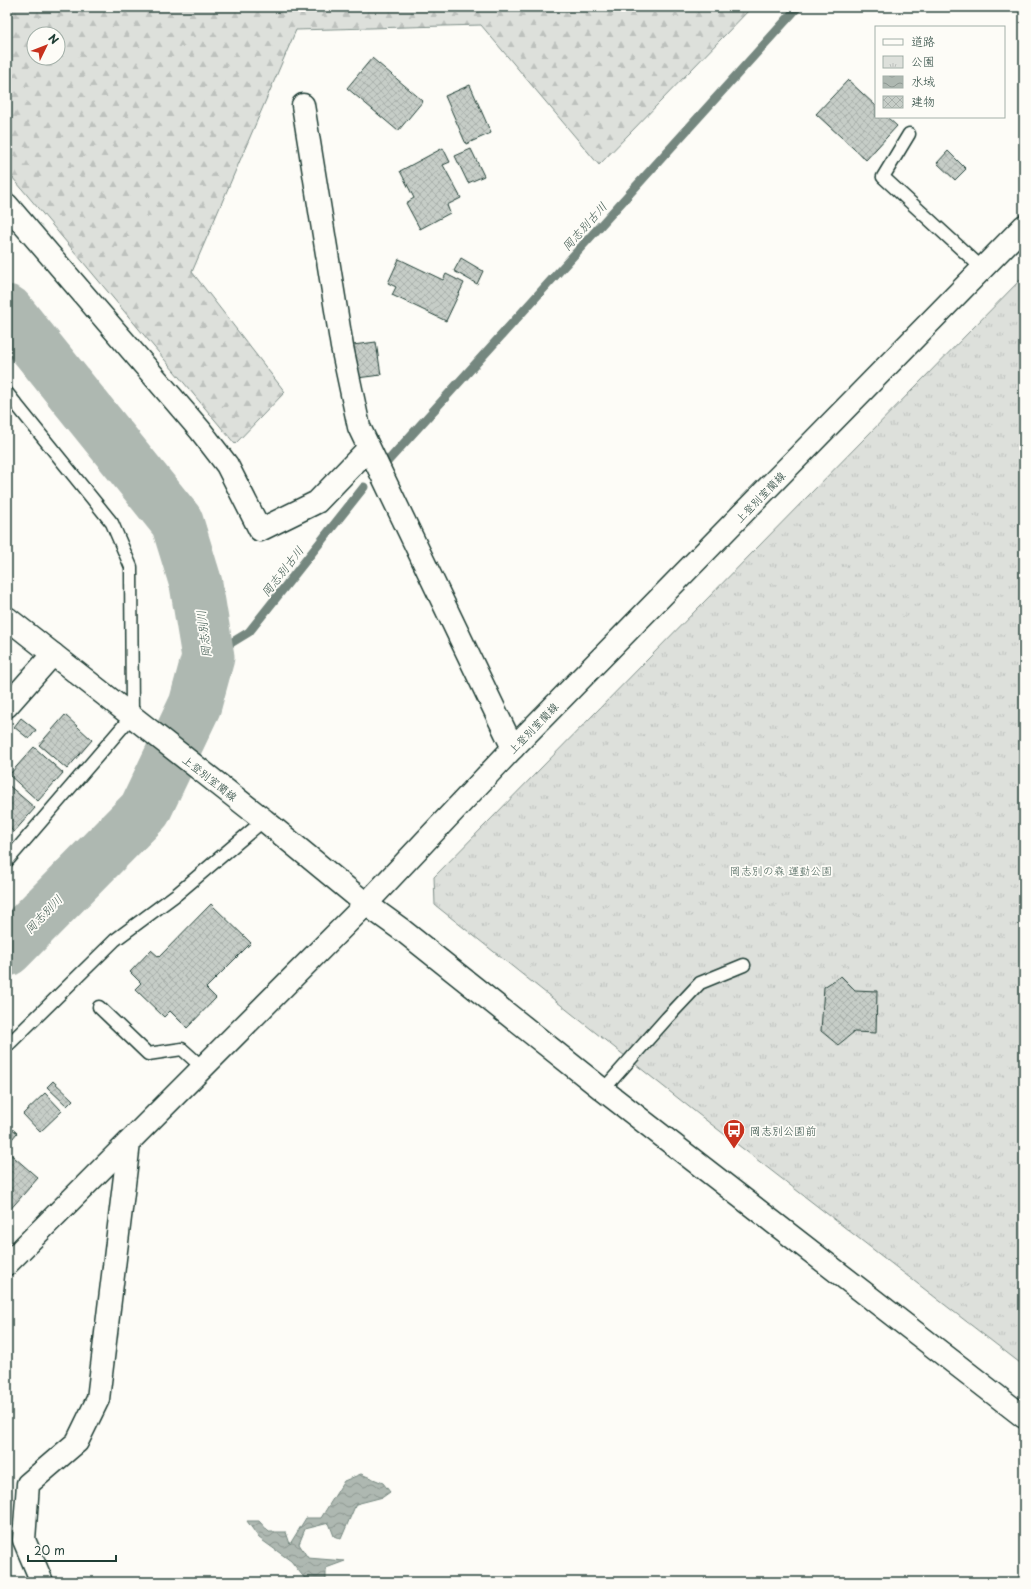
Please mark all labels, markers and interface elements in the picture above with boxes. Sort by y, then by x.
north arrow [26,26,66,66]
legend [875,26,1005,118]
text: N [44,30,63,48]
text: 道路 [911,32,935,50]
text: 公園 [911,52,935,70]
text: 水域 [911,72,935,90]
text: 建物 [911,92,935,110]
water label: 岡志別古川 [557,198,611,254]
street label: 上登別室蘭線 [731,467,789,527]
water label: 岡志別古川 [256,542,308,600]
water label: 岡志別川 [191,609,215,659]
street label: 上登別室蘭線 [504,698,562,758]
street label: 上登別室蘭線 [179,751,241,805]
park label: 岡志別の森 運動公園 [730,862,832,879]
water label: 岡志別川 [20,890,66,938]
bus stop icon: 岡志別公園前 [721,1117,747,1150]
place label: 岡志別公園前 [750,1122,816,1139]
scale bar [28,1537,116,1563]
text: 20 m [34,1541,65,1559]

